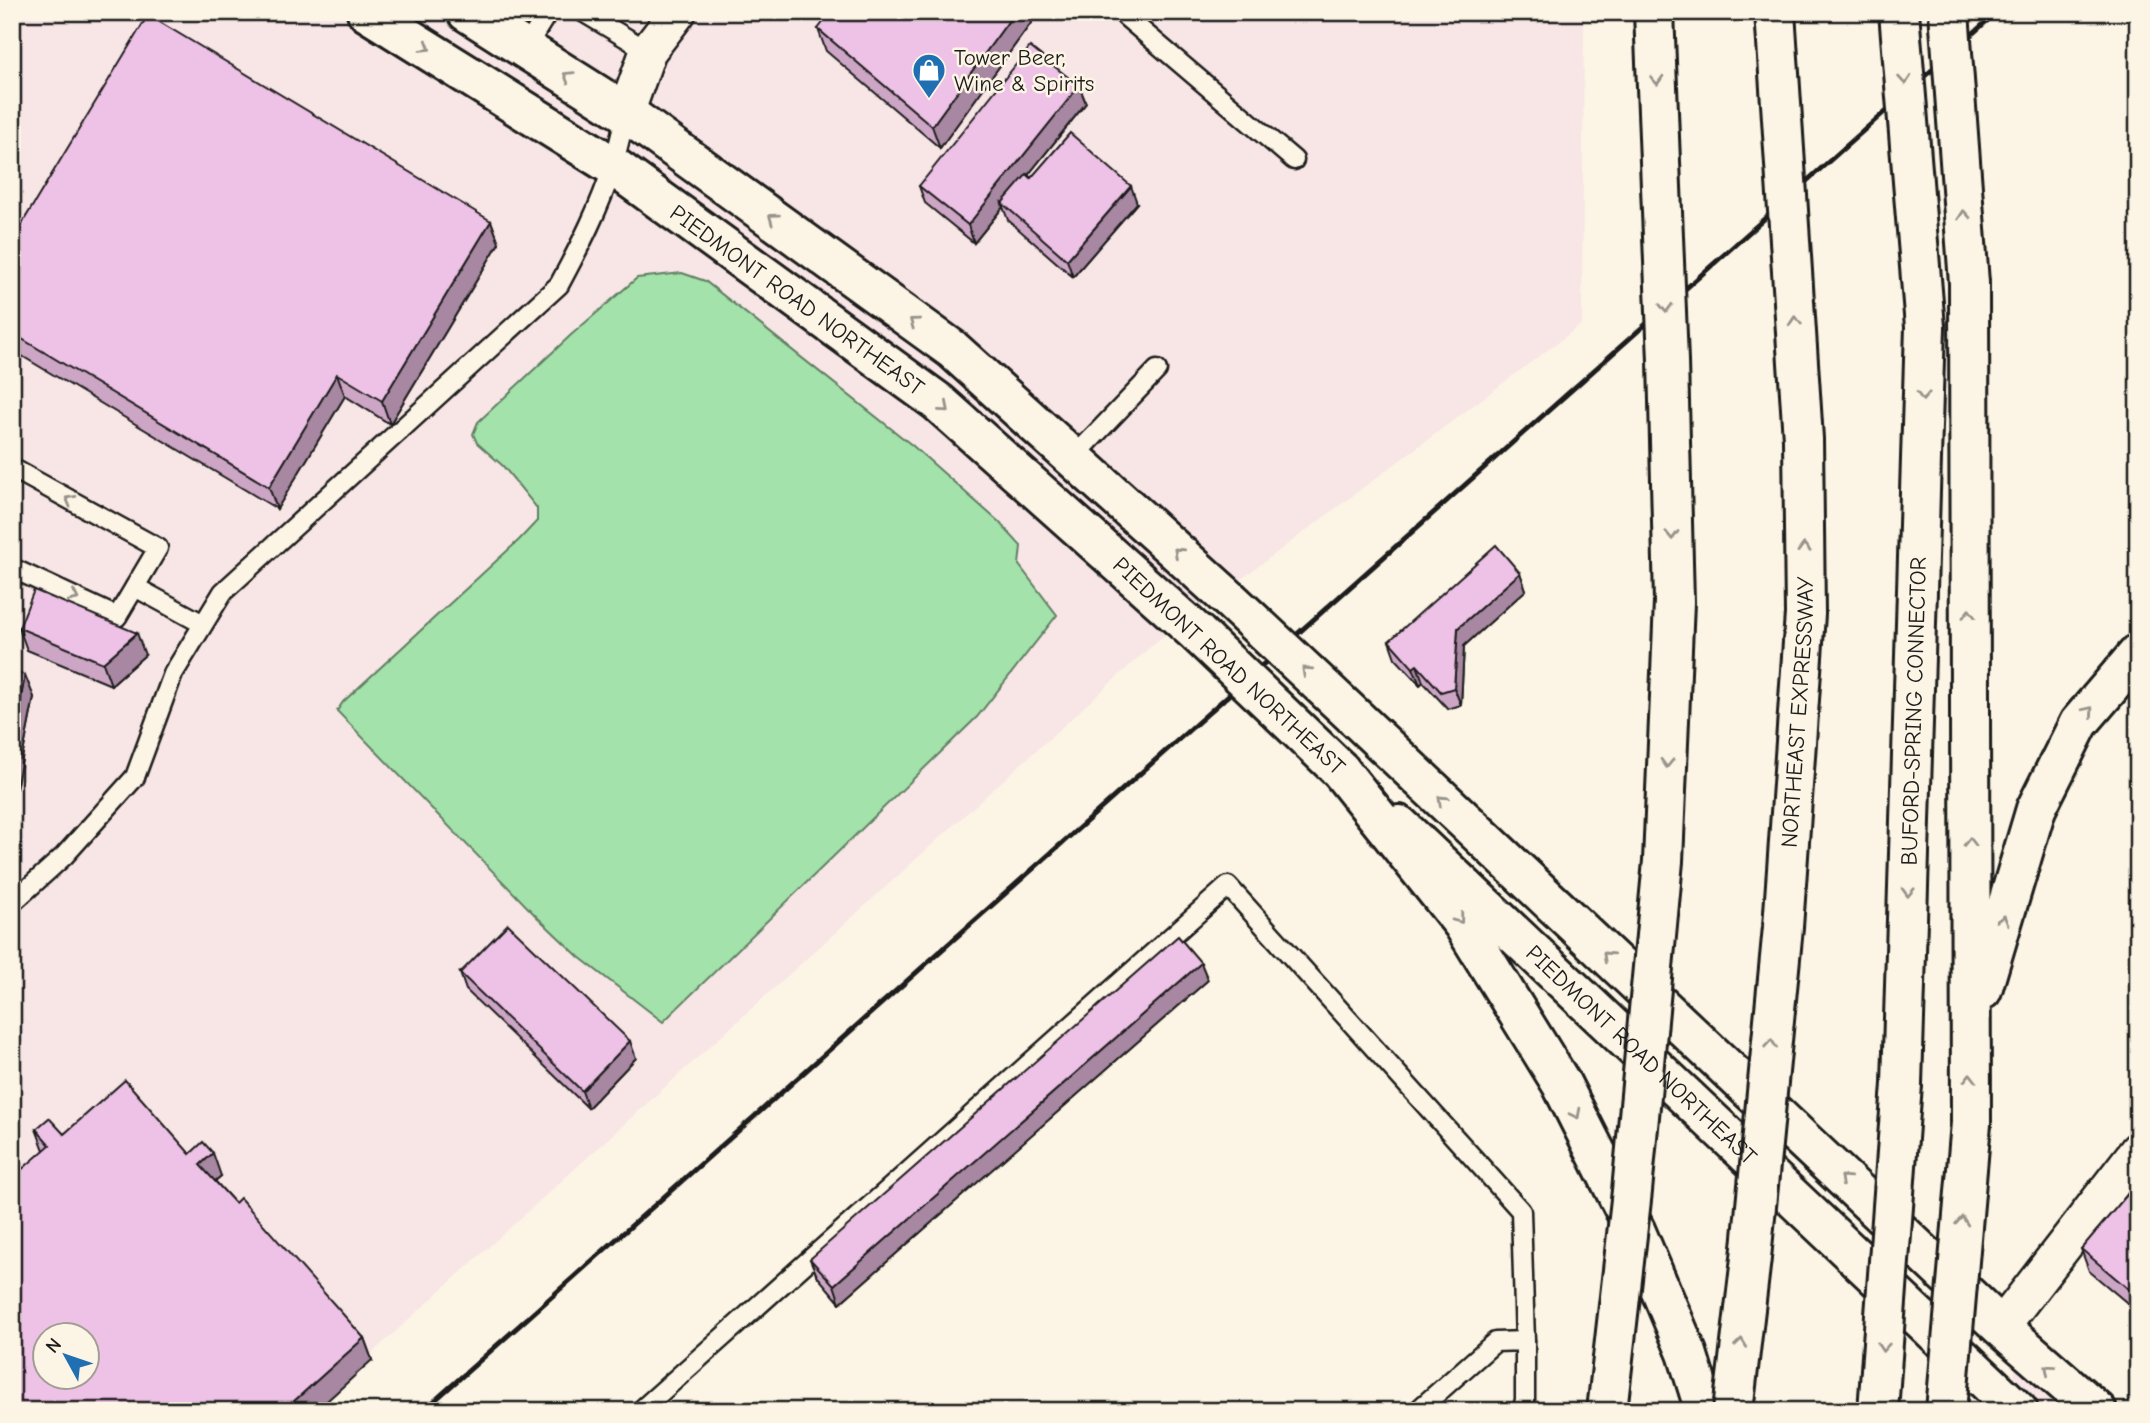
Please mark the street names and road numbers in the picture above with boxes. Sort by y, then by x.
street label: PIEDMONT ROAD NORTHEAST [665,199,930,401]
street label: PIEDMONT ROAD NORTHEAST [1107,551,1351,781]
street label: BUFORD-SPRING CONNECTOR [1895,556,1932,866]
street label: NORTHEAST EXPRESSWAY [1775,576,1819,849]
street label: PIEDMONT ROAD NORTHEAST [1521,939,1762,1170]

